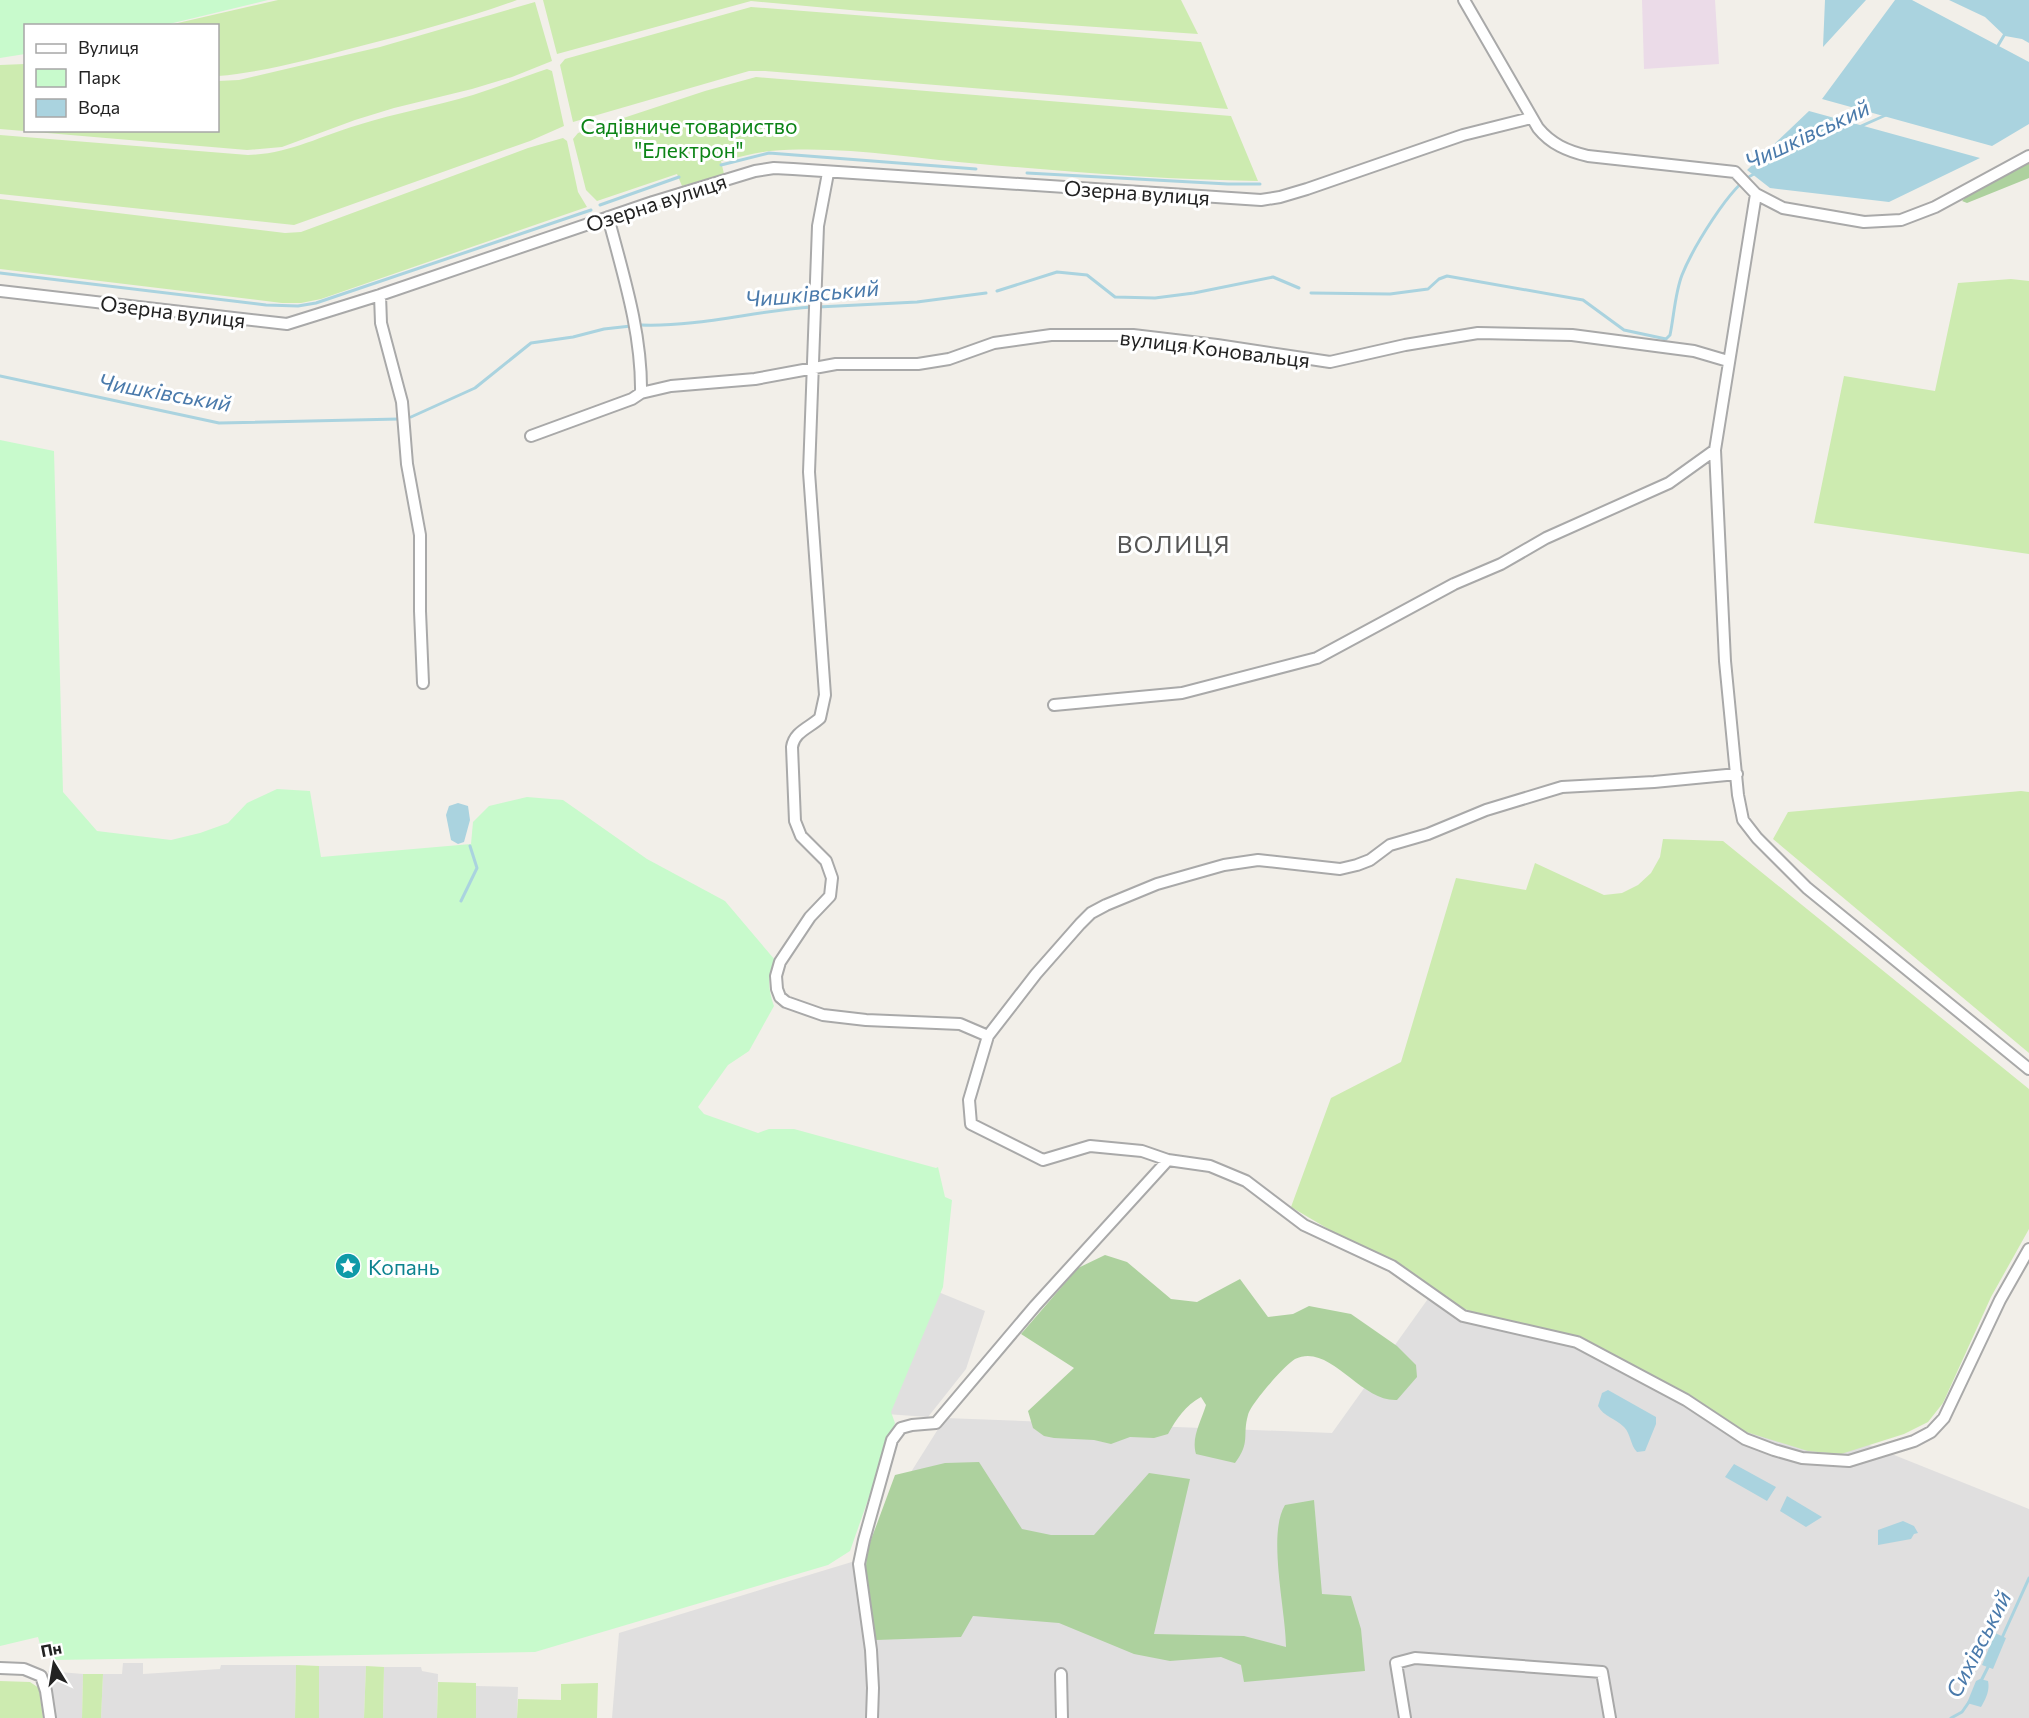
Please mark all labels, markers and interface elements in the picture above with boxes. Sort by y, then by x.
legend [24,24,219,132]
text: Вулиця [78,36,139,58]
text: Парк [78,66,121,88]
water label: Чишківський [1741,93,1874,175]
text: Вода [78,96,120,118]
park label: Садівниче товариство "Електрон" [581,113,797,162]
street label: Озерна вулиця [583,168,729,236]
street label: Озерна вулиця [1063,174,1211,210]
water label: Чишківський [744,274,880,312]
street label: Озерна вулиця [99,290,247,332]
street label: вулиця Коновальця [1119,324,1311,372]
water label: Чишківський [97,367,234,417]
district label: ВОЛИЦЯ [1117,529,1231,558]
place icon: Копань [333,1251,363,1281]
place label: Копань [368,1254,440,1279]
water label: Сихівський [1940,1586,2017,1702]
north arrow [24,1634,84,1694]
text: Пн [39,1637,63,1660]

